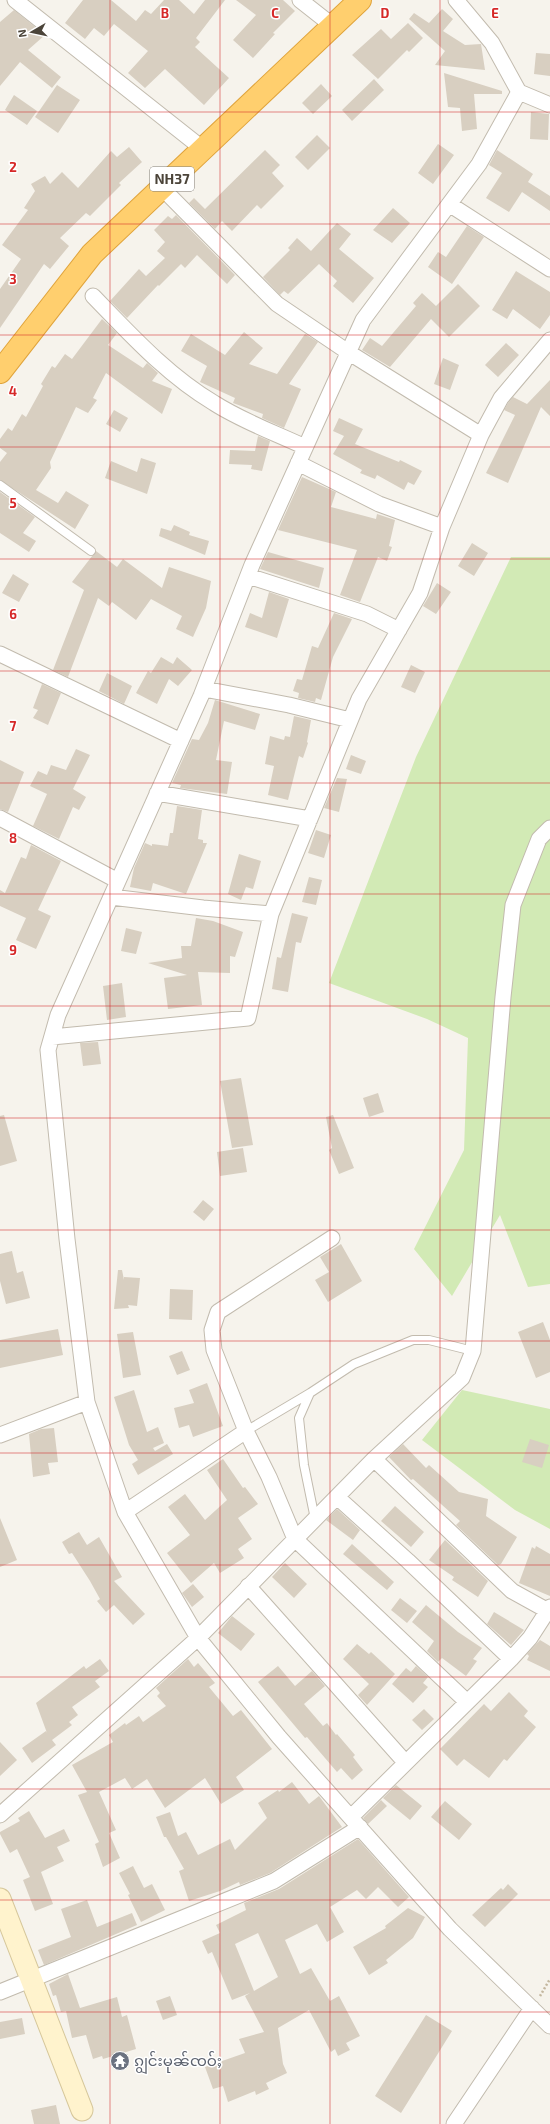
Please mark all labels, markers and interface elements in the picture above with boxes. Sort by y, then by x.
text: B [161,5,169,21]
text: C [271,5,279,21]
text: D [381,5,390,21]
text: E [491,5,499,21]
north arrow [12,12,52,52]
text: N [15,29,29,39]
text: 2 [9,159,17,175]
road number: NH37 [150,167,194,191]
text: 3 [9,271,17,287]
text: 4 [9,383,17,399]
text: 5 [9,495,17,511]
text: 6 [9,606,17,622]
text: 7 [10,718,17,734]
text: 8 [9,830,17,846]
text: 9 [9,942,17,958]
temple icon: ၵျွင်းမုၼ်ၸဝ်ႈ [109,2050,131,2072]
place label: ၵျွင်းမုၼ်ၸဝ်ႈ [134,2051,222,2074]

